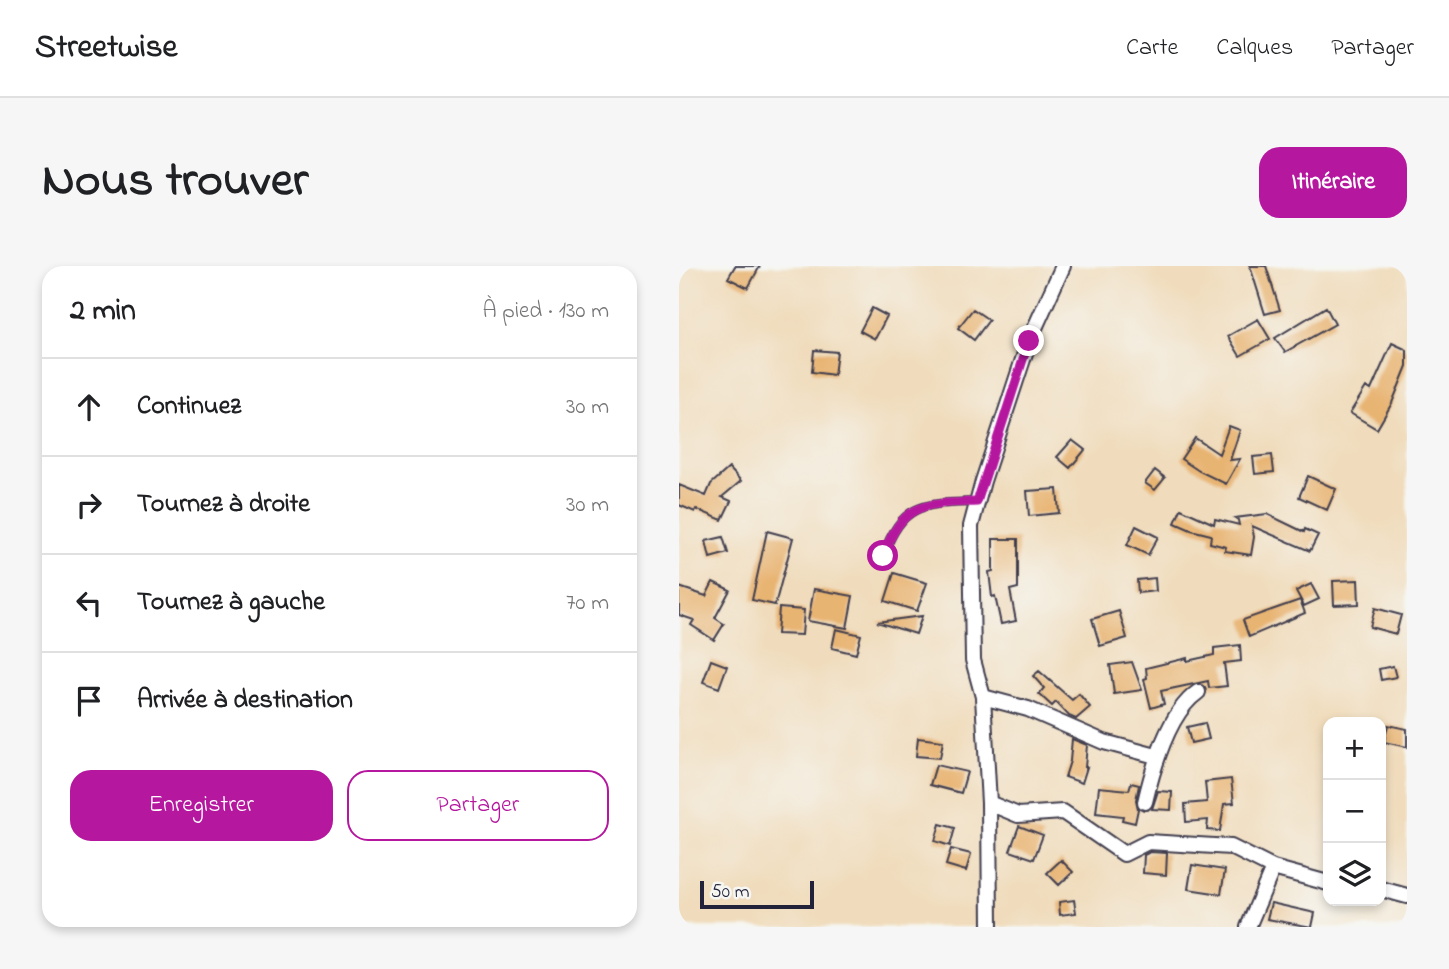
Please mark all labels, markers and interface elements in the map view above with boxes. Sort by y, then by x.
text: Streetwise [35,24,177,72]
text: Carte [1126,31,1178,66]
text: Calques [1216,31,1293,66]
text: Partager [1331,31,1414,66]
text: Nous trouver [42,146,308,218]
button: Itinéraire [1259,147,1407,218]
text: 2 min [70,290,136,334]
text: À pied · 130 m [482,295,609,328]
route end [1013,325,1044,356]
icon: ahead [70,388,108,426]
text: Continuez [137,388,241,426]
text: 30 m [566,391,609,424]
icon: right [70,486,108,524]
text: Tournez à droite [137,486,310,524]
text: 30 m [566,489,609,522]
route start [867,540,898,571]
icon: left [70,584,108,622]
text: Tournez à gauche [137,584,325,622]
text: 70 m [566,587,609,620]
icon: arrive [70,682,108,720]
text: Arrivée à destination [137,682,353,720]
map controls [1323,717,1386,906]
button: + [1323,717,1386,780]
button: Enregistrer [70,770,333,841]
button: Partager [347,770,609,841]
button: − [1323,780,1386,843]
button: layers [1323,843,1386,906]
scale bar [700,878,814,910]
text: 50 m [711,879,750,906]

